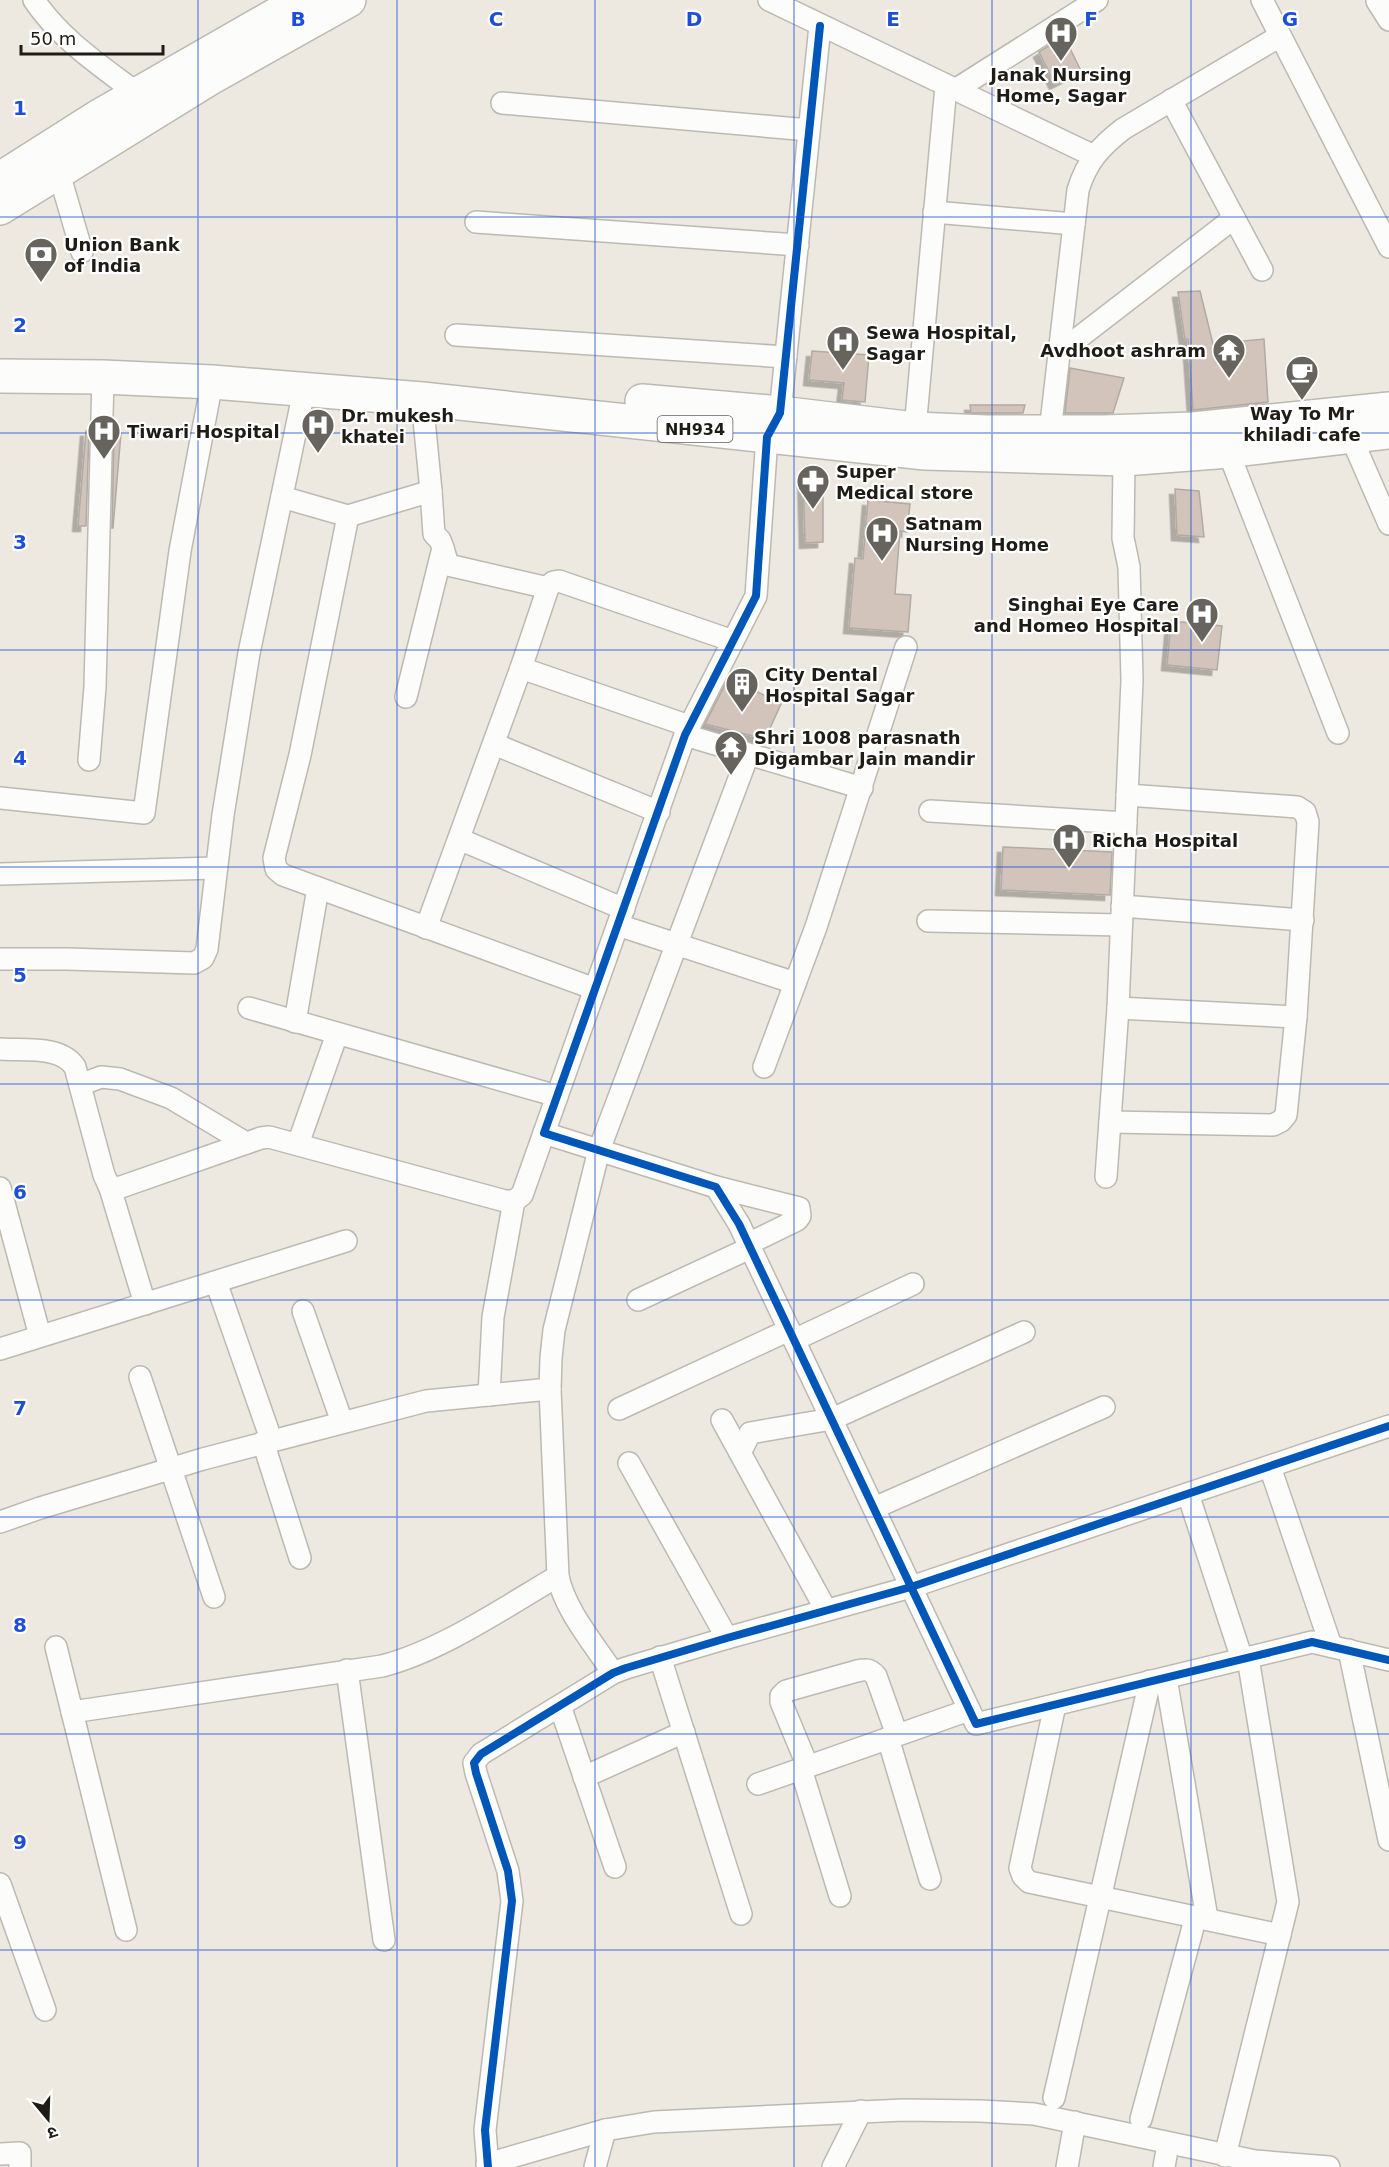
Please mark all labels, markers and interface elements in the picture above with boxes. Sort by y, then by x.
text: B [290,7,306,31]
text: C [489,7,503,31]
text: D [686,7,702,31]
text: E [886,7,900,31]
text: F [1084,7,1098,31]
text: G [1282,7,1298,31]
hospital icon: Janak Nursing Home, Sagar [1043,15,1079,62]
scale bar [21,18,164,56]
text: 50 m [30,28,76,49]
place label: Janak Nursing Home, Sagar [988,64,1132,106]
text: 1 [13,96,27,120]
place label: Union Bank of India [64,234,181,276]
bank icon: Union Bank of India [23,236,59,283]
text: 2 [13,313,27,337]
place label: Sewa Hospital, Sagar [866,322,1017,364]
hospital icon: Sewa Hospital, Sagar [825,324,861,371]
temple icon: Avdhoot ashram [1211,332,1247,379]
place label: Avdhoot ashram [1040,340,1206,361]
cafe icon: Way To Mr khiladi cafe [1284,354,1320,401]
place label: Way To Mr khiladi cafe [1243,403,1361,445]
place label: Dr. mukesh khatei [341,405,454,447]
hospital icon: Dr. mukesh khatei [300,407,336,454]
hospital icon: Tiwari Hospital [86,413,122,460]
road number: NH934 [658,416,732,442]
place label: Tiwari Hospital [127,421,280,442]
place label: Super Medical store [836,461,973,503]
pharmacy icon: Super Medical store [795,463,831,510]
place label: Satnam Nursing Home [905,513,1049,555]
hospital icon: Satnam Nursing Home [864,515,900,562]
text: 3 [13,530,27,554]
place label: Singhai Eye Care and Homeo Hospital [974,594,1179,636]
hospital icon: Singhai Eye Care and Homeo Hospital [1184,596,1220,643]
place label: City Dental Hospital Sagar [765,664,915,706]
building icon: City Dental Hospital Sagar [724,666,760,713]
place label: Shri 1008 parasnath Digambar Jain mandir [754,727,975,769]
temple icon: Shri 1008 parasnath Digambar Jain mandir [713,729,749,776]
text: 4 [13,746,27,770]
hospital icon: Richa Hospital [1051,822,1087,869]
place label: Richa Hospital [1092,830,1238,851]
text: 5 [13,963,27,987]
text: 6 [13,1180,27,1204]
text: 7 [13,1396,27,1420]
text: 8 [13,1613,27,1637]
text: 9 [13,1830,27,1854]
north arrow [18,2089,78,2149]
text: उ [45,2122,60,2143]

